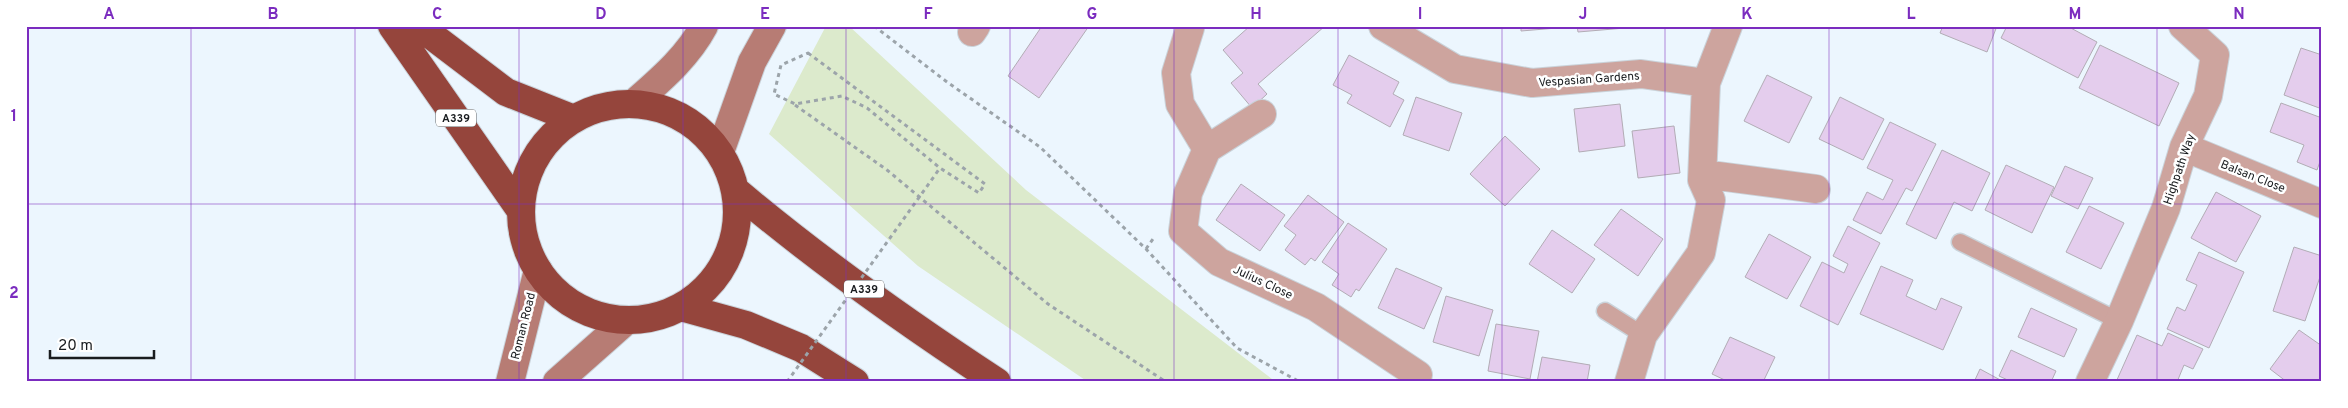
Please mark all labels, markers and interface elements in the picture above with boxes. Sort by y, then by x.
text: A [103,5,115,25]
text: B [267,5,279,25]
text: C [432,5,442,25]
text: D [595,5,607,25]
text: E [760,5,770,25]
text: F [923,5,933,25]
text: G [1087,5,1097,25]
text: H [1250,5,1262,25]
text: I [1418,5,1422,25]
text: J [1579,5,1587,25]
text: K [1741,5,1753,25]
text: L [1906,5,1916,25]
text: M [2069,5,2081,25]
text: N [2233,5,2245,25]
street label: Vespasian Gardens [1538,68,1640,92]
text: 1 [11,107,17,127]
road number: A339 [436,110,476,126]
street label: Highpath Way [2160,132,2200,207]
street label: Balsan Close [2218,157,2287,197]
street label: Julius Close [1230,262,1295,304]
road number: A339 [844,280,884,298]
text: 2 [9,284,19,304]
street label: Roman Road [508,291,540,361]
scale bar [50,328,154,360]
text: 20 m [58,337,93,356]

